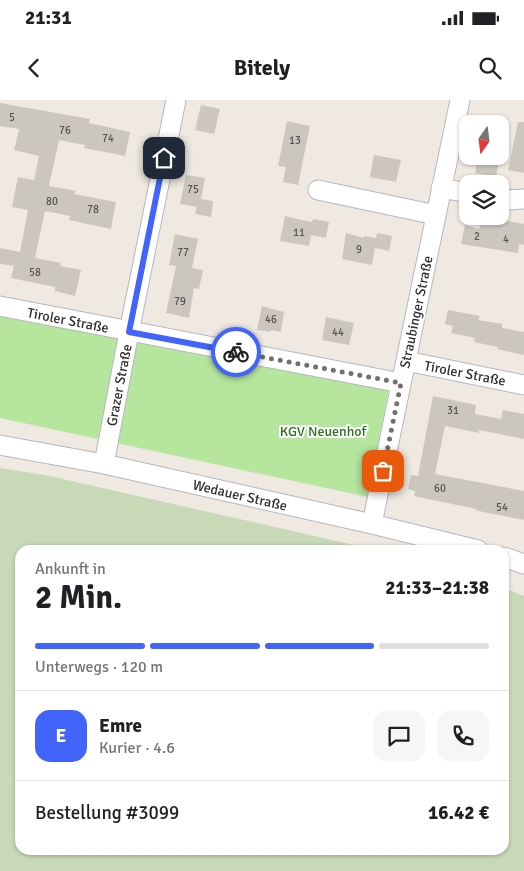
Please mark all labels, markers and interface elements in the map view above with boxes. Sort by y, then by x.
text: 21:31 [25,6,72,30]
icon: back [20,54,48,82]
text: Bitely [234,54,290,81]
icon: search [476,54,504,82]
house number: 5 [9,111,15,124]
north arrow [459,115,509,165]
map controls [459,115,509,225]
house number: 76 [59,124,71,137]
house number: 74 [102,132,114,145]
house number: 13 [289,134,301,147]
pin [143,137,185,179]
icon: home [150,144,178,172]
button: layers [459,175,509,225]
house number: 75 [187,183,199,196]
house number: 80 [46,195,58,208]
house number: 78 [87,203,99,216]
house number: 11 [293,226,305,239]
house number: 2 [474,230,480,243]
house number: 4 [503,233,509,246]
house number: 9 [356,243,362,256]
house number: 77 [177,246,189,259]
street label: Straubinger Straße [396,254,437,370]
house number: 58 [29,266,41,279]
house number: 79 [174,295,186,308]
street label: Tiroler Straße [26,304,110,337]
house number: 46 [265,313,277,326]
house number: 44 [332,326,344,339]
courier [211,327,261,377]
icon: bike [222,338,250,366]
street label: Grazer Straße [103,343,136,427]
street label: Tiroler Straße [423,357,507,390]
house number: 31 [447,404,459,417]
park label: KGV Neuenhof [280,423,368,440]
pin [362,450,404,492]
icon: bag [369,457,397,485]
street label: Wedauer Straße [191,476,289,515]
house number: 60 [434,482,446,495]
house number: 54 [496,501,508,514]
text: Ankunft in [35,559,106,579]
text: 21:33–21:38 [385,576,489,600]
text: 2 Min. [35,578,122,617]
text: Unterwegs · 120 m [35,657,163,677]
button: chat [373,710,425,762]
button: phone [437,710,489,762]
text: Emre [99,714,142,738]
text: E [56,724,66,748]
text: Kurier · 4.6 [99,738,175,758]
text: Bestellung #3099 [35,801,179,825]
text: 16.42 € [428,801,489,825]

